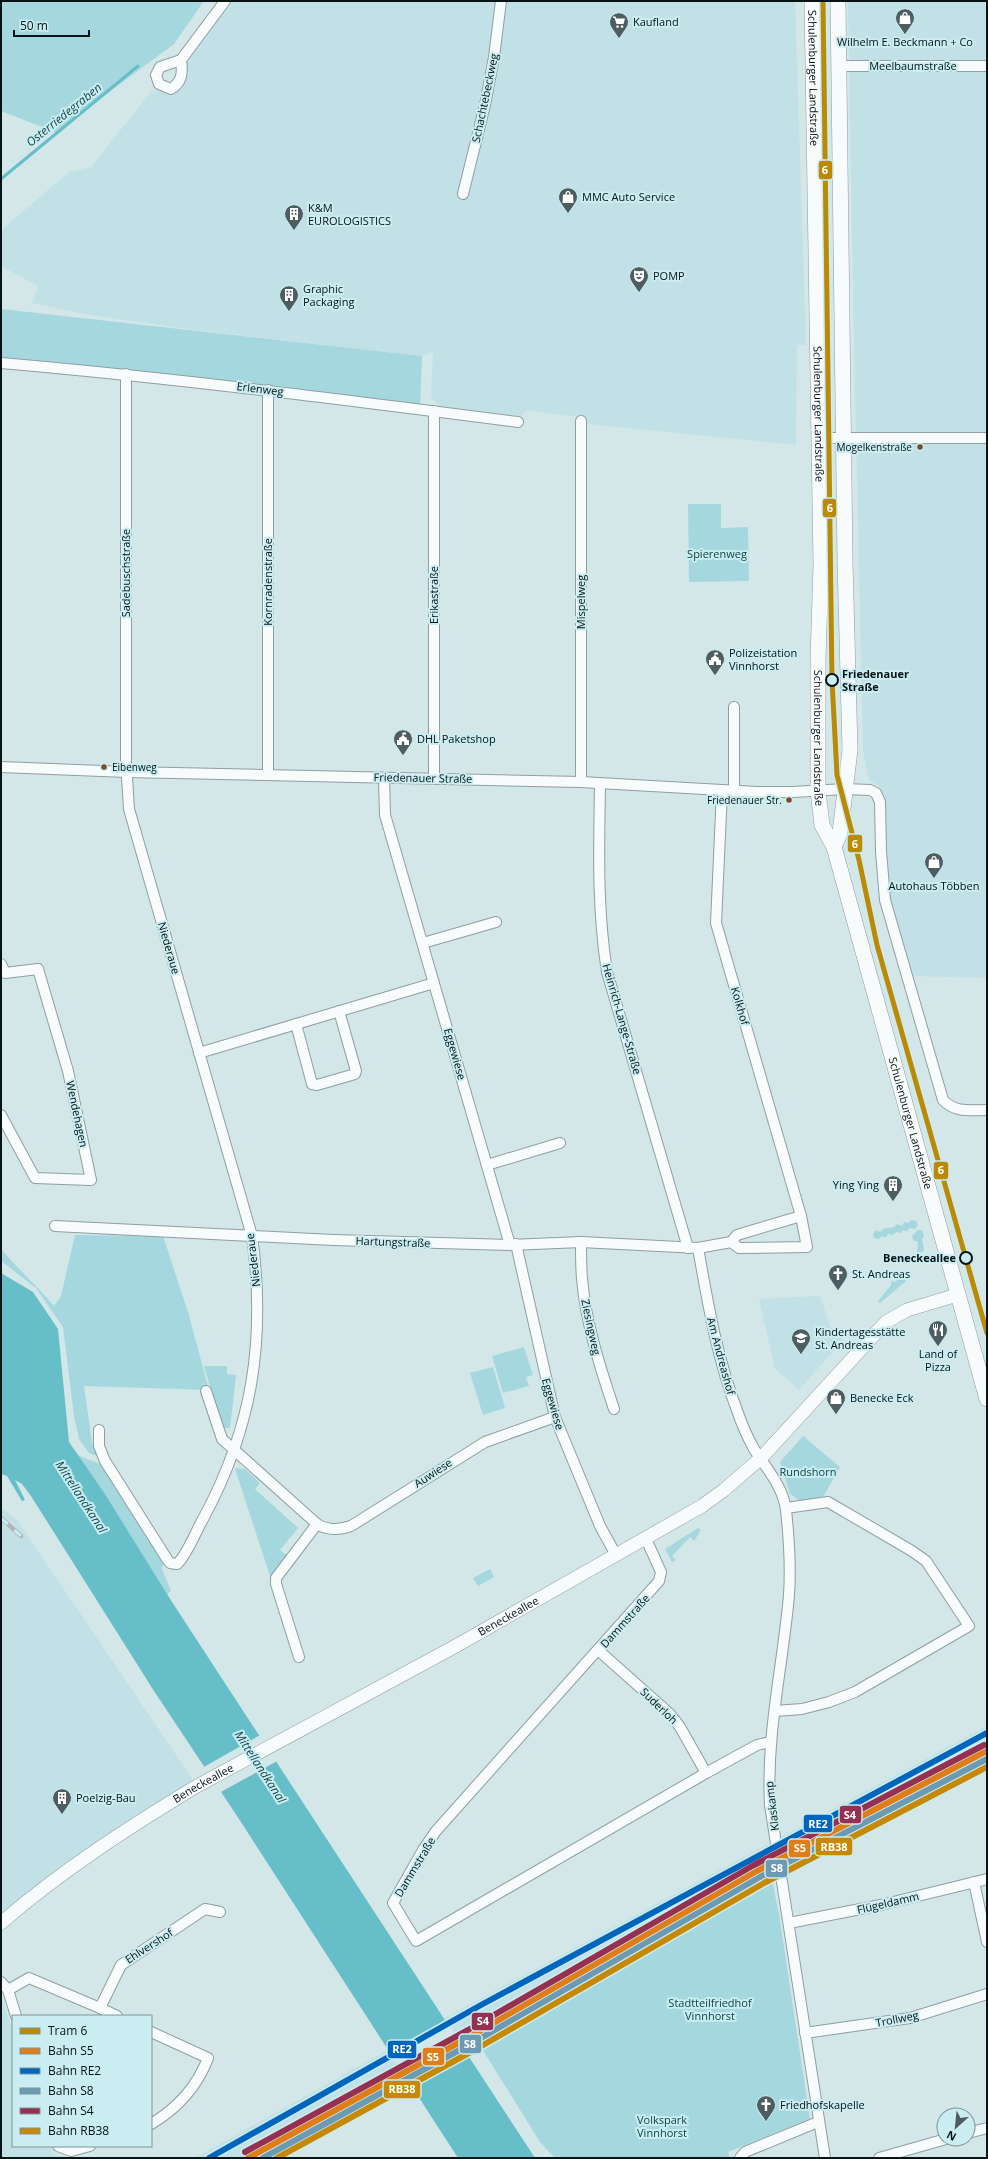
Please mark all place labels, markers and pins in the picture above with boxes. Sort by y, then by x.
shop icon: Wilhelm E. Beckmann + Co [894,7,916,35]
supermarket icon: Kaufland [608,11,630,39]
place label: Kaufland [633,14,679,29]
place label: Wilhelm E. Beckmann + Co [837,34,973,49]
shop icon: MMC Auto Service [557,186,579,214]
place label: MMC Auto Service [582,189,675,204]
place label: K&M EUROLOGISTICS [308,200,391,228]
building icon: K&M EUROLOGISTICS [283,203,305,231]
theatre icon: POMP [628,265,650,293]
place label: POMP [653,268,685,283]
place label: Graphic Packaging [303,281,354,309]
building icon: Graphic Packaging [278,284,300,312]
place label: Mogelkenstraße [837,440,912,454]
marker: Mogelkenstraße [915,442,925,452]
place label: Polizeistation Vinnhorst [729,645,797,673]
public building icon: Polizeistation Vinnhorst [704,648,726,676]
place label: Friedenauer Straße [842,666,909,694]
marker: Friedenauer Straße [825,673,839,687]
public building icon: DHL Paketshop [392,728,414,756]
place label: DHL Paketshop [417,731,496,746]
place label: Eibenweg [112,760,157,774]
marker: Eibenweg [99,762,109,772]
place label: Friedenauer Str. [707,793,782,807]
marker: Friedenauer Str. [784,795,794,805]
shop icon: Autohaus Többen [923,851,945,879]
place label: Autohaus Többen [888,878,980,893]
building icon: Ying Ying [882,1174,904,1202]
place label: Ying Ying [833,1177,879,1192]
place label: Beneckeallee [883,1250,956,1265]
marker: Beneckeallee [959,1251,973,1265]
church icon: St. Andreas [827,1263,849,1291]
place label: St. Andreas [852,1266,910,1281]
restaurant icon: Land of Pizza [927,1319,949,1347]
place label: Kindertagesstätte St. Andreas [815,1324,905,1352]
school or university icon: Kindertagesstätte St. Andreas [790,1327,812,1355]
place label: Land of Pizza [919,1346,959,1374]
shop icon: Benecke Eck [825,1387,847,1415]
place label: Benecke Eck [850,1390,914,1405]
building icon: Poelzig-Bau [51,1787,73,1815]
place label: Poelzig-Bau [76,1790,136,1805]
church icon: Friedhofskapelle [755,2094,777,2122]
place label: Friedhofskapelle [780,2097,865,2112]

